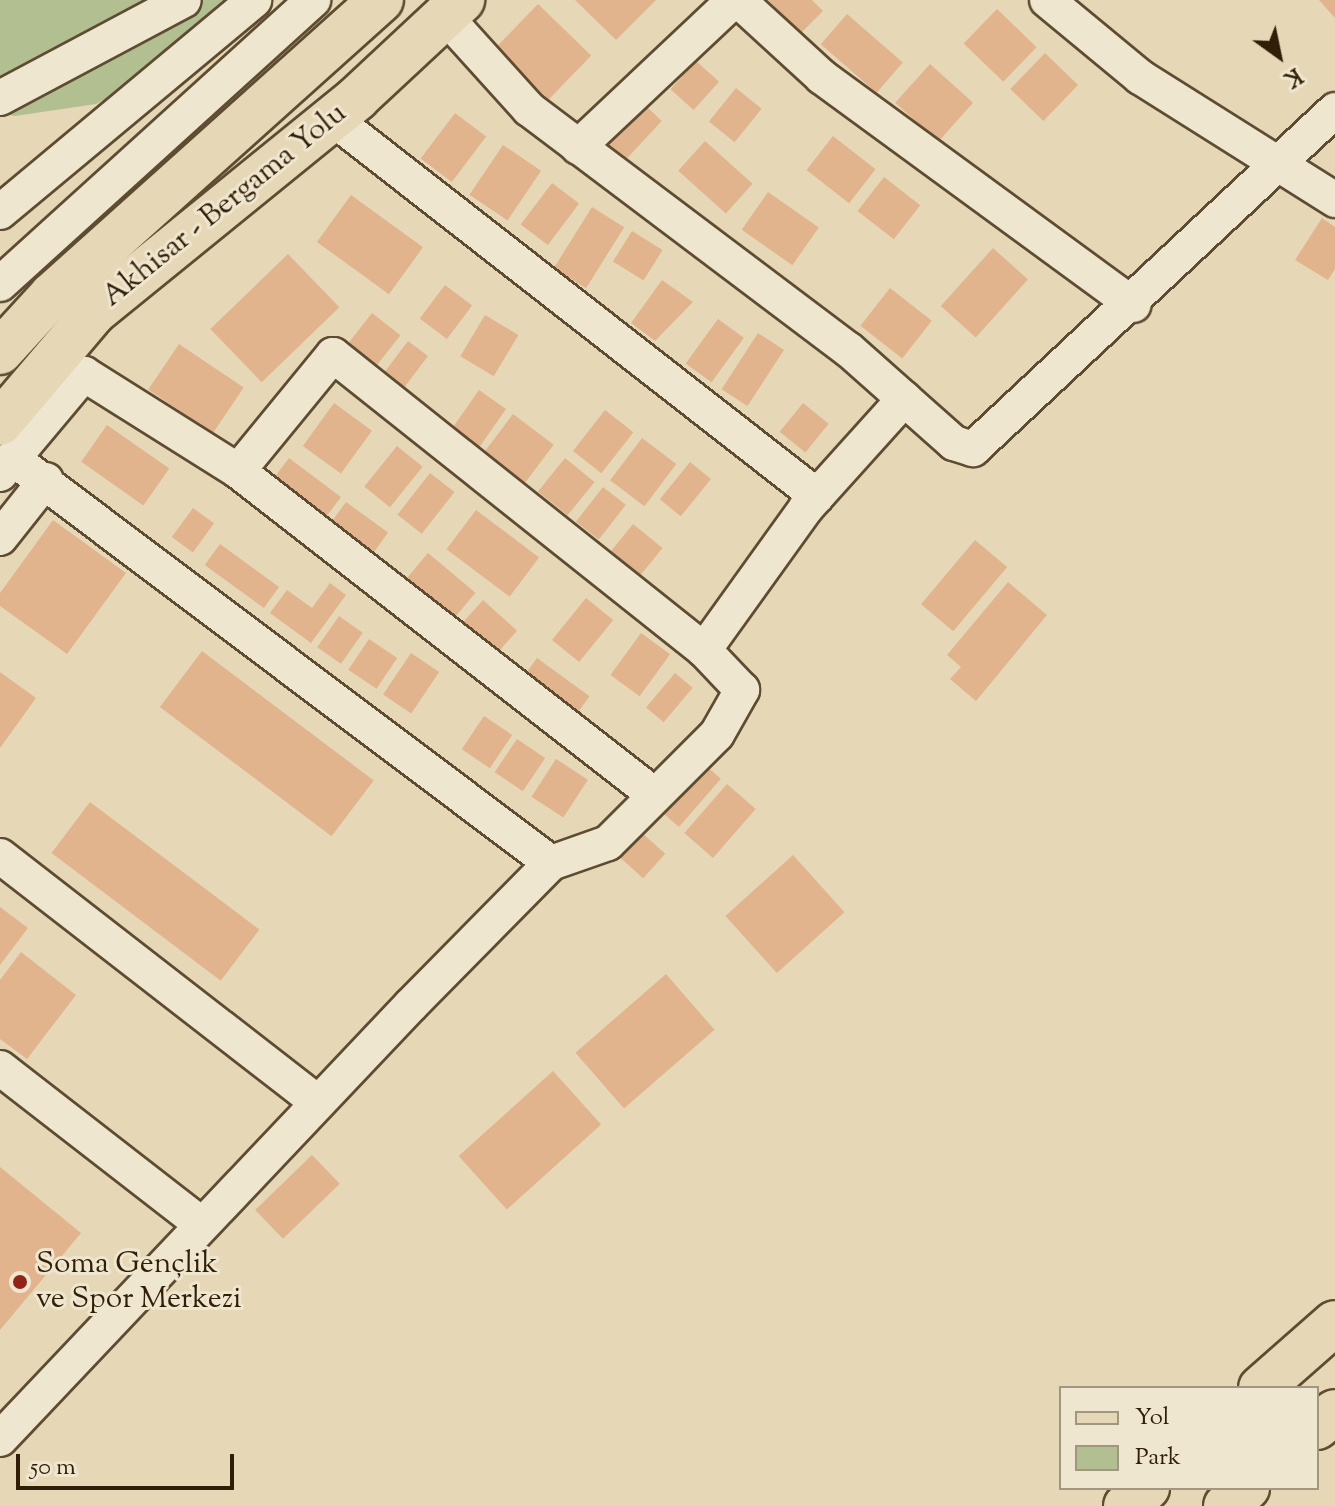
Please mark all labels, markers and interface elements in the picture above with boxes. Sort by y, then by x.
north arrow [1239,16,1319,96]
text: K [1277,58,1307,94]
street label: Akhisar - Bergama Yolu [96,96,354,316]
place label: Soma Gençlik ve Spor Merkezi [36,1247,242,1318]
marker: Soma Gençlik ve Spor Merkezi [11,1273,29,1291]
legend [1059,1386,1319,1490]
text: Yol [1135,1401,1169,1435]
scale bar [20,1438,238,1488]
text: Park [1135,1441,1181,1475]
text: 50 m [30,1451,76,1485]

